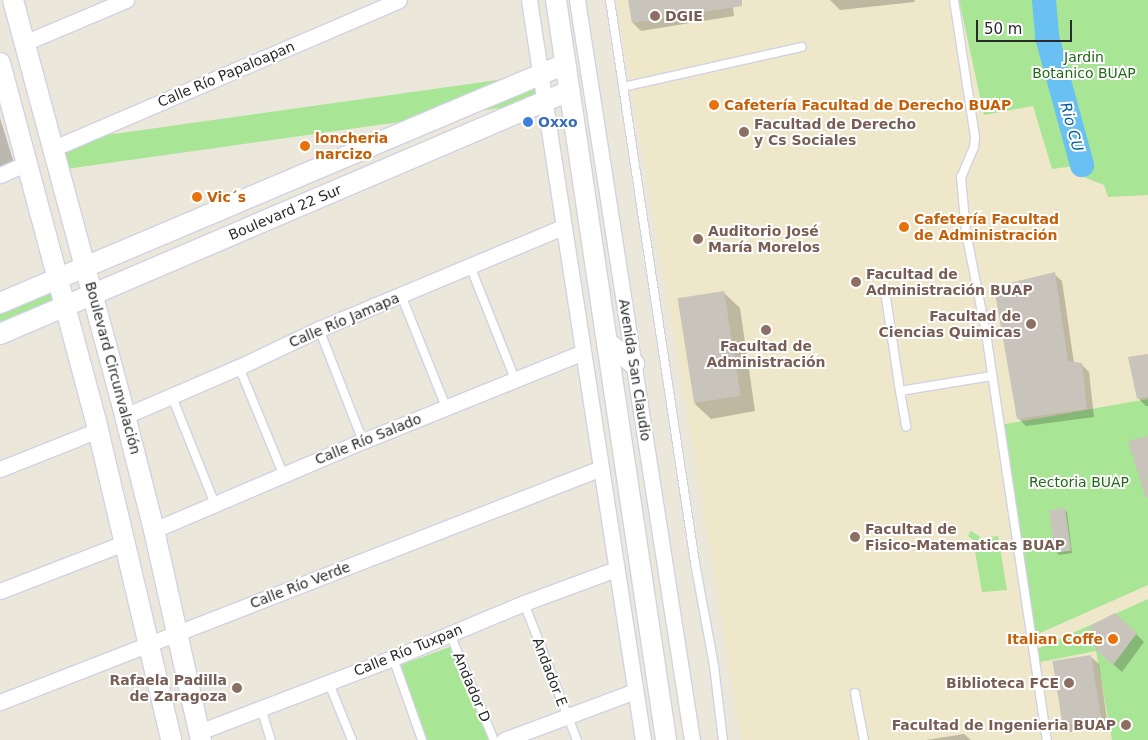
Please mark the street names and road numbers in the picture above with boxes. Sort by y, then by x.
street label: Calle Río Papaloapan [155,38,297,110]
street label: Boulevard 22 Sur [226,181,344,243]
street label: Boulevard Circunvalación [82,280,144,456]
street label: Calle Río Jamapa [286,289,402,351]
street label: Avenida San Claudio [615,298,655,442]
street label: Calle Río Salado [312,410,424,468]
street label: Calle Río Verde [248,558,352,612]
street label: Calle Río Tuxpan [351,621,465,679]
street label: Andador E [529,635,571,709]
street label: Andador D [450,649,494,725]

